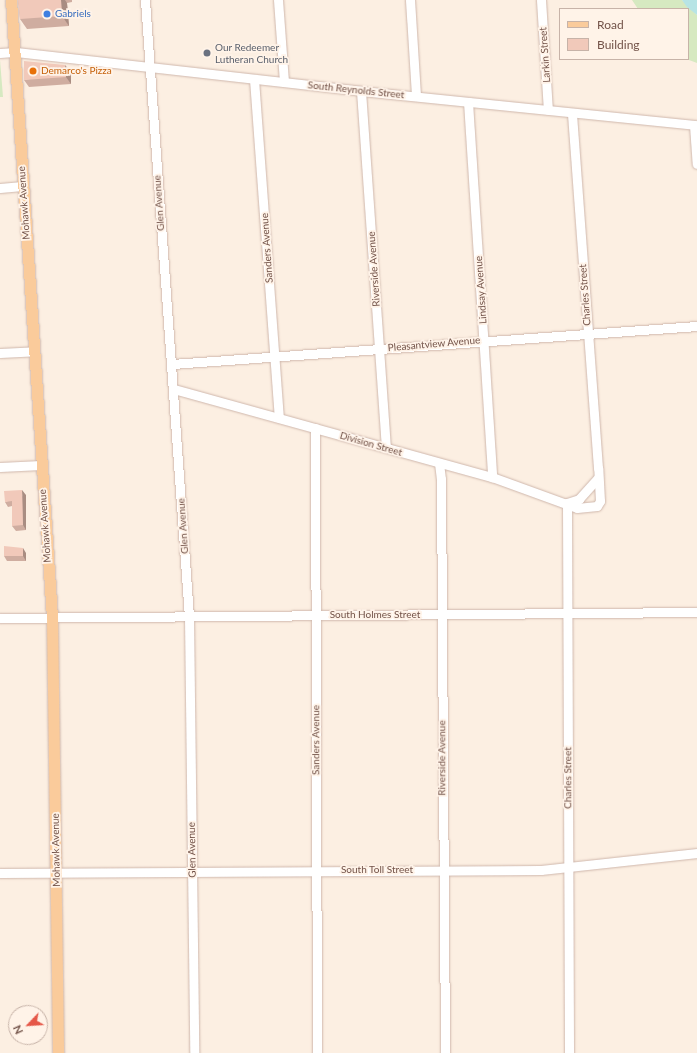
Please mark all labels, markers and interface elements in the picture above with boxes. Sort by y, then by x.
place label: Gabriels [55,8,91,20]
legend [559,8,689,60]
marker: Gabriels [42,9,52,19]
text: Road [597,17,624,32]
street label: Larkin Street [537,27,553,83]
text: Building [597,37,640,52]
place label: Our Redeemer Lutheran Church [215,41,288,64]
marker: Our Redeemer Lutheran Church [202,48,212,58]
place label: Demarco's Pizza [41,65,112,77]
marker: Demarco's Pizza [28,66,38,76]
street label: South Reynolds Street [307,79,405,101]
street label: Mohawk Avenue [15,166,33,240]
street label: Glen Avenue [151,175,167,231]
street label: Sanders Avenue [259,212,275,284]
street label: Riverside Avenue [365,231,383,307]
street label: Lindsay Avenue [473,255,489,325]
street label: Charles Street [577,264,593,326]
street label: Pleasantview Avenue [387,334,481,354]
street label: Division Street [338,429,404,459]
street label: Mohawk Avenue [36,489,54,563]
street label: Glen Avenue [175,498,191,554]
street label: South Holmes Street [330,609,420,621]
street label: Sanders Avenue [310,705,322,775]
street label: Riverside Avenue [436,720,448,796]
street label: Charles Street [562,747,574,809]
street label: Mohawk Avenue [49,813,63,887]
street label: Glen Avenue [186,822,198,878]
street label: South Toll Street [341,864,413,876]
north arrow [8,1005,48,1045]
text: N [10,1023,25,1036]

